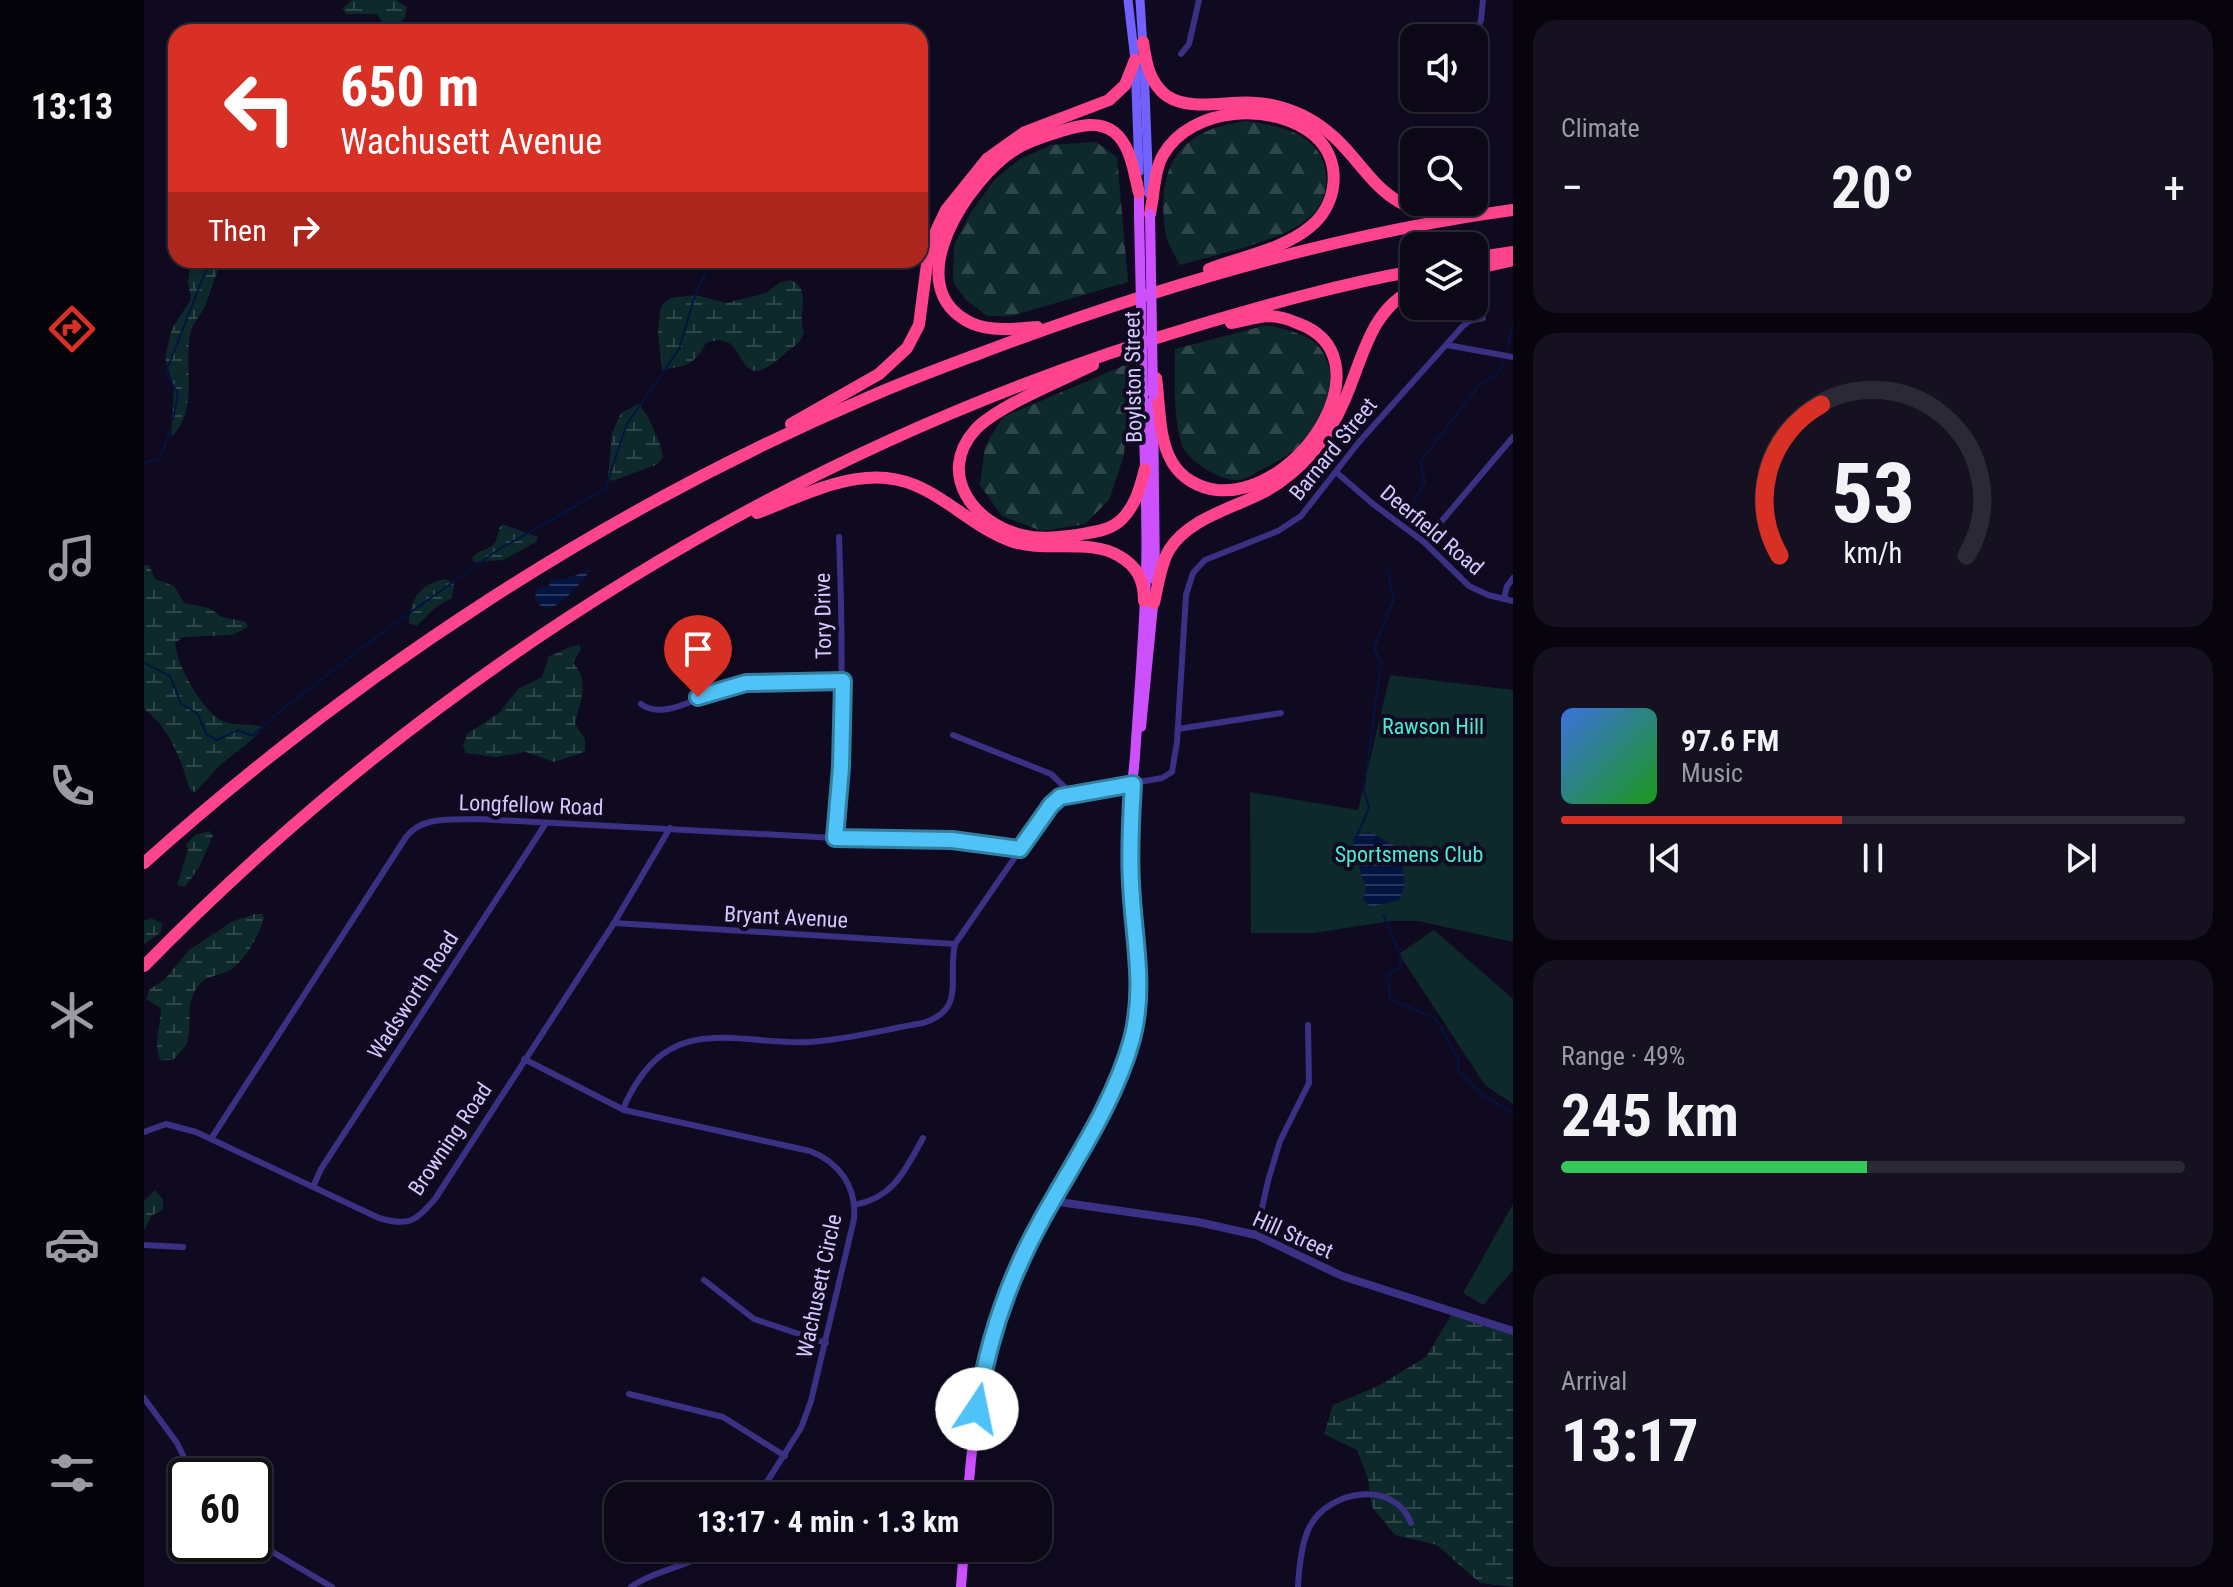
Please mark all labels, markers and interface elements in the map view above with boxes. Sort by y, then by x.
map controls [1400,24,1488,320]
button: sound [1400,24,1488,112]
text: 650 m [340,54,479,120]
icon: left [208,56,312,160]
text: 13:13 [31,86,113,128]
text: Climate [1561,113,1640,143]
text: Wachusett Avenue [340,121,602,163]
button: search [1400,128,1488,216]
text: 20° [1831,152,1915,223]
text: − [1561,162,1583,214]
text: + [2163,162,2185,214]
icon: right [283,208,327,252]
text: Then [208,213,267,248]
button: layers [1400,232,1488,320]
icon: directions [44,301,100,357]
street label: Boylston Street [1119,311,1147,443]
street label: Barnard Street [1284,393,1382,505]
text: 53 [1831,445,1915,542]
street label: Deerfield Road [1376,480,1488,580]
icon: music [44,530,100,586]
text: km/h [1844,536,1902,570]
street label: Tory Drive [810,573,836,659]
pin [664,615,732,697]
icon: arrive [676,627,720,671]
park label: Rawson Hill [1382,714,1484,739]
text: 97.6 FM [1681,723,1779,758]
icon: phone [44,758,100,814]
text: Music [1681,758,1743,788]
street label: Longfellow Road [458,790,604,820]
icon: previous [1643,836,1687,880]
icon: pause [1851,836,1895,880]
icon: next [2059,836,2103,880]
park label: Sportsmens Club [1335,842,1483,867]
street label: Bryant Avenue [723,901,849,933]
street label: Wadsworth Road [363,927,463,1063]
icon: climate [44,987,100,1043]
text: Range · 49% [1561,1041,1685,1071]
street label: Browning Road [403,1078,497,1200]
text: 245 km [1561,1080,1739,1151]
street label: Hill Street [1249,1206,1337,1264]
street label: Wachusett Circle [792,1212,846,1360]
icon: car [44,1216,100,1272]
text: Arrival [1561,1366,1627,1396]
position arrow [935,1367,1019,1451]
text: 13:17 [1561,1405,1699,1476]
icon: filters [44,1445,100,1501]
speed limit sign: 60 [168,1458,272,1562]
text: 13:17 · 4 min · 1.3 km [697,1504,959,1539]

